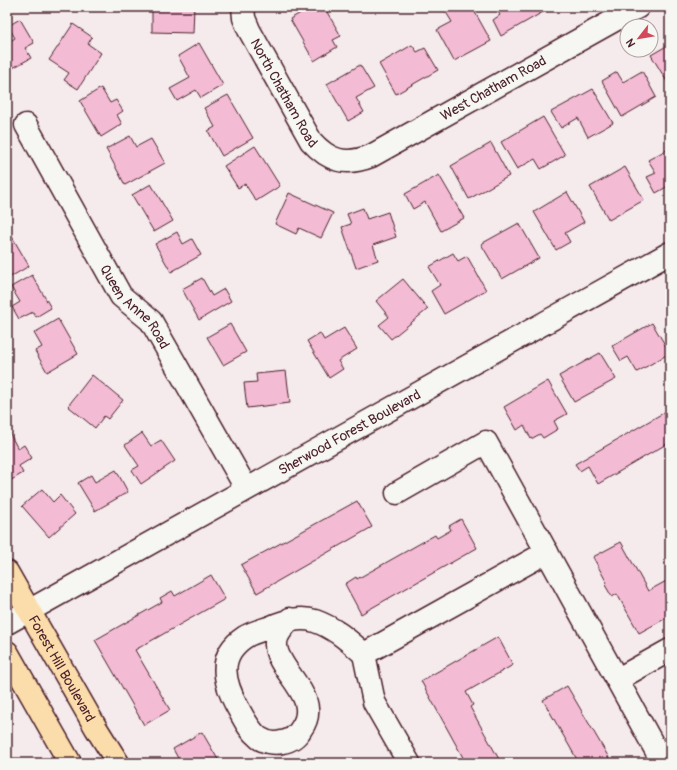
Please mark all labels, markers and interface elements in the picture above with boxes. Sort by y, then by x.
north arrow [619,18,659,58]
street label: North Chatham Road [247,35,321,151]
text: N [623,36,638,49]
street label: West Chatham Road [437,52,549,124]
street label: Queen Anne Road [97,262,173,352]
street label: Sherwood Forest Boulevard [275,385,423,478]
street label: Forest Hill Boulevard [25,612,99,725]

